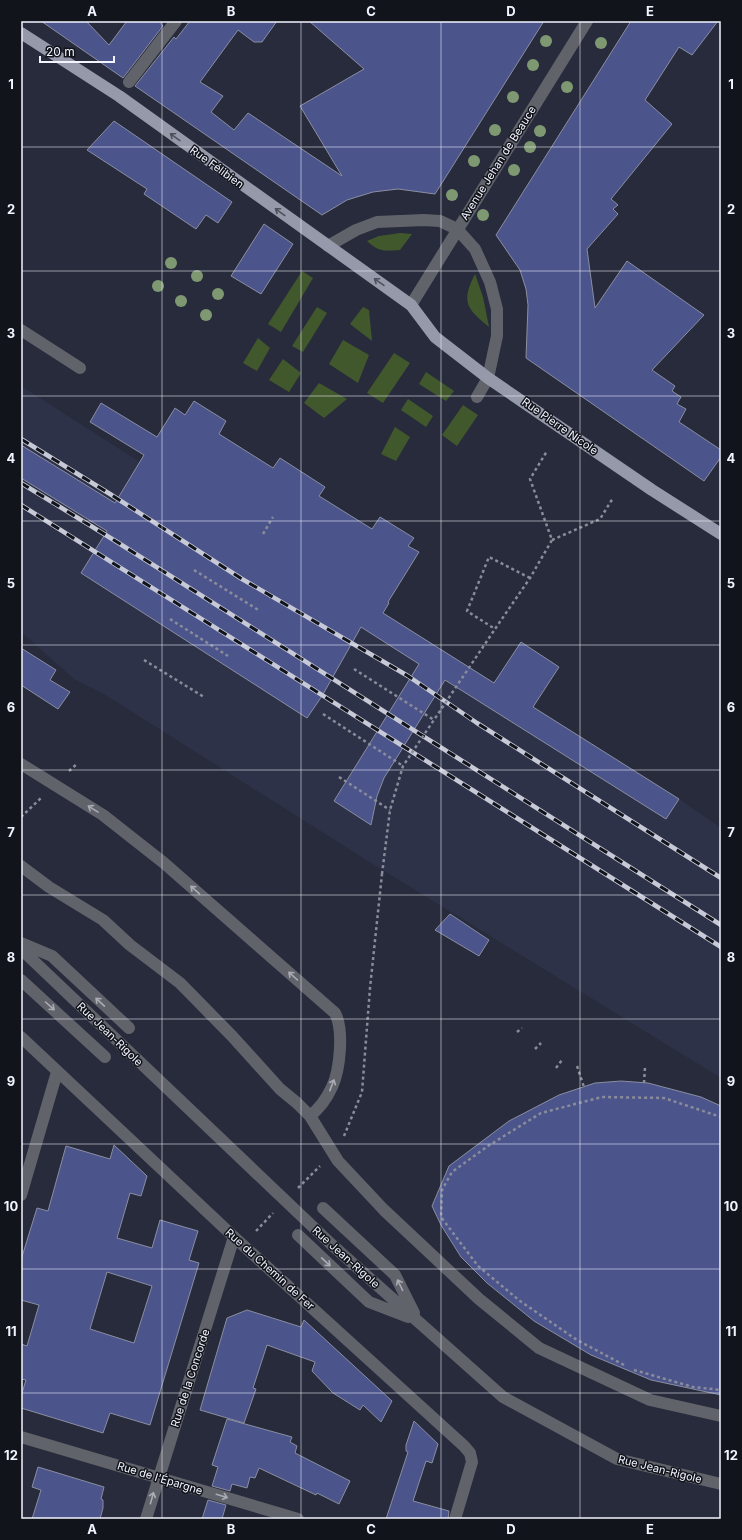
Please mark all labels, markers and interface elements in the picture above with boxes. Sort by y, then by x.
text: A [87,3,97,19]
text: B [227,3,236,19]
text: C [366,3,376,19]
text: D [506,3,516,19]
text: E [646,3,654,19]
scale bar [40,38,114,64]
text: 20 m [46,44,75,59]
text: 1 [8,76,14,92]
text: 1 [728,76,734,92]
street label: Avenue Jehan de Beauce [457,103,539,223]
one-way arrow [169,132,180,141]
street label: Rue Félibien [187,143,247,191]
text: 2 [7,201,15,217]
text: 2 [727,201,735,217]
one-way arrow [275,208,286,216]
one-way arrow [373,278,384,286]
text: 3 [7,325,15,341]
text: 3 [727,325,735,341]
street label: Rue Pierre Nicole [519,394,601,458]
text: 4 [7,450,16,466]
text: 4 [727,450,736,466]
text: 5 [7,575,15,591]
text: 5 [727,575,735,591]
text: 6 [7,699,15,715]
text: 6 [727,699,735,715]
one-way arrow [88,805,99,813]
text: 7 [7,824,15,840]
text: 7 [727,824,735,840]
one-way arrow [190,885,200,895]
text: 8 [7,949,15,965]
text: 8 [727,949,735,965]
one-way arrow [288,972,298,981]
one-way arrow [95,997,106,1006]
street label: Rue Jean-Rigole [74,999,146,1069]
one-way arrow [45,1002,55,1011]
text: 9 [7,1073,15,1089]
text: 9 [727,1073,735,1089]
one-way arrow [329,1080,337,1092]
text: 10 [4,1198,18,1214]
text: 10 [724,1198,738,1214]
street label: Rue Jean-Rigole [309,1223,383,1291]
street label: Rue du Chemin de Fer [223,1225,317,1313]
one-way arrow [321,1257,331,1267]
one-way arrow [395,1279,403,1291]
text: 11 [5,1323,17,1339]
text: 11 [725,1323,737,1339]
street label: Rue de la Concorde [168,1327,212,1429]
text: 12 [4,1447,18,1463]
text: 12 [724,1447,738,1463]
street label: Rue Jean-Rigole [617,1452,703,1486]
street label: Rue de l'Épargne [116,1458,204,1498]
one-way arrow [149,1492,156,1505]
one-way arrow [215,1493,228,1500]
text: A [87,1521,97,1537]
text: B [227,1521,236,1537]
text: C [366,1521,376,1537]
text: D [506,1521,516,1537]
text: E [646,1521,654,1537]

